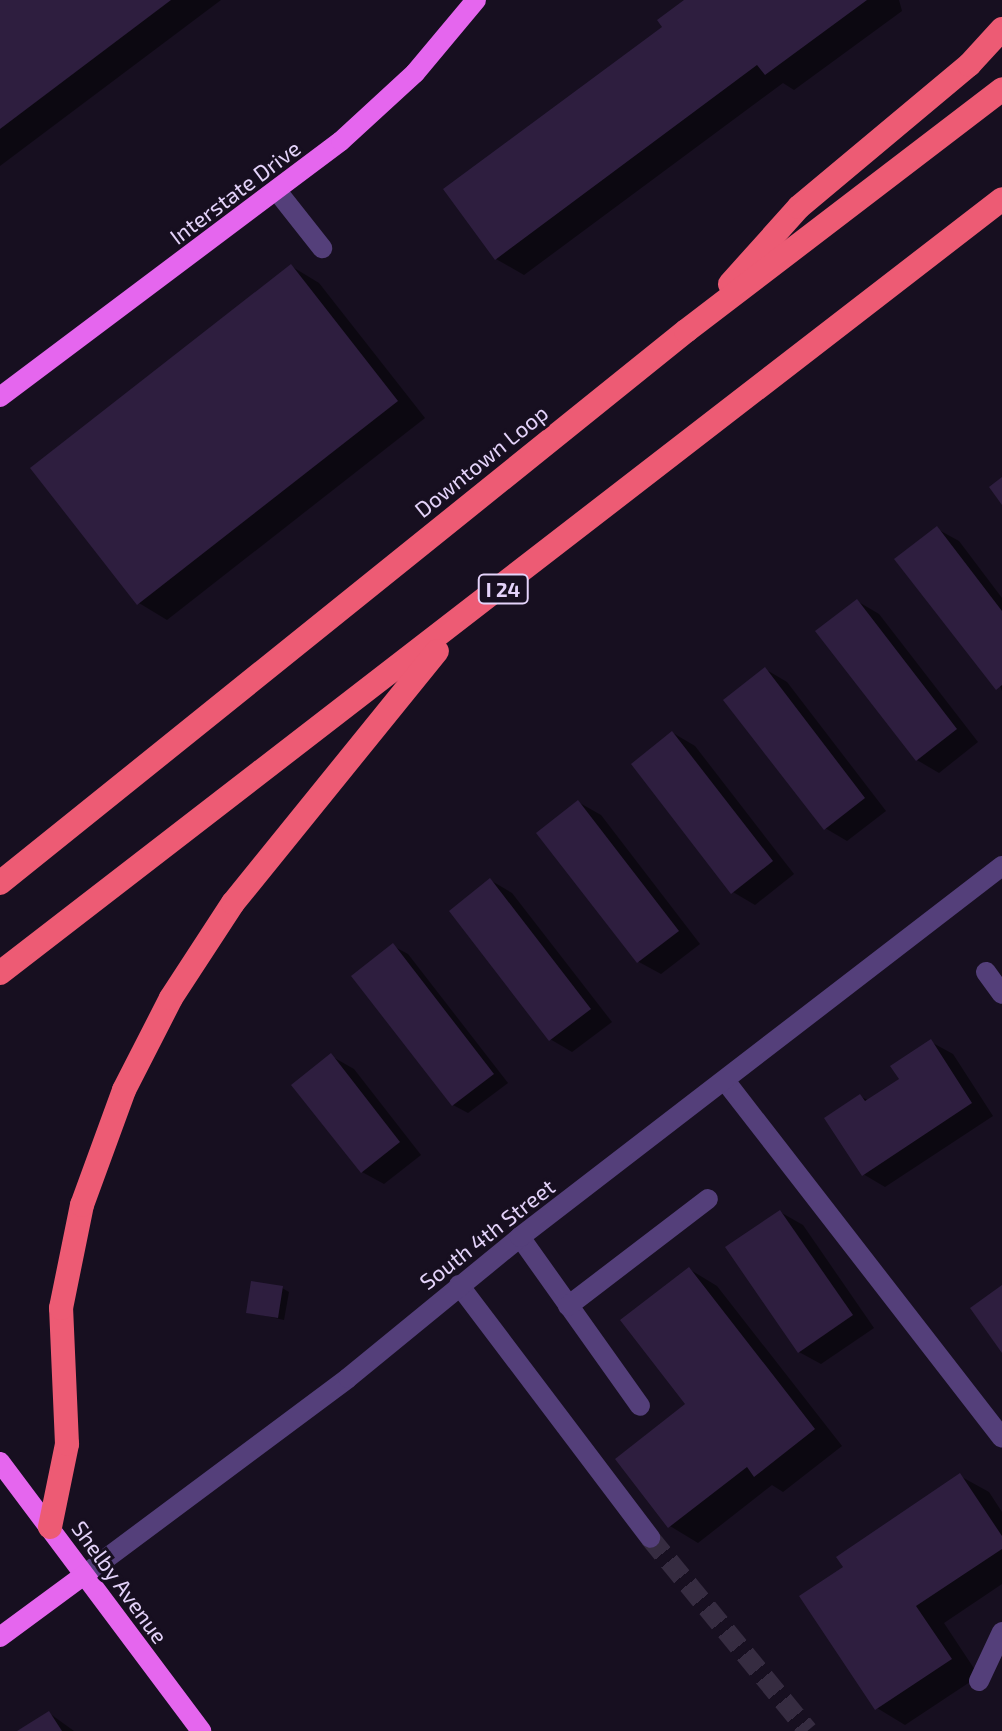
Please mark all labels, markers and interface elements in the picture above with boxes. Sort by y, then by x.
street label: Interstate Drive [165,134,305,250]
street label: Downtown Loop [409,399,553,523]
road number: I 24 [477,573,529,605]
street label: South 4th Street [414,1173,560,1295]
street label: Shelby Avenue [66,1515,174,1649]

